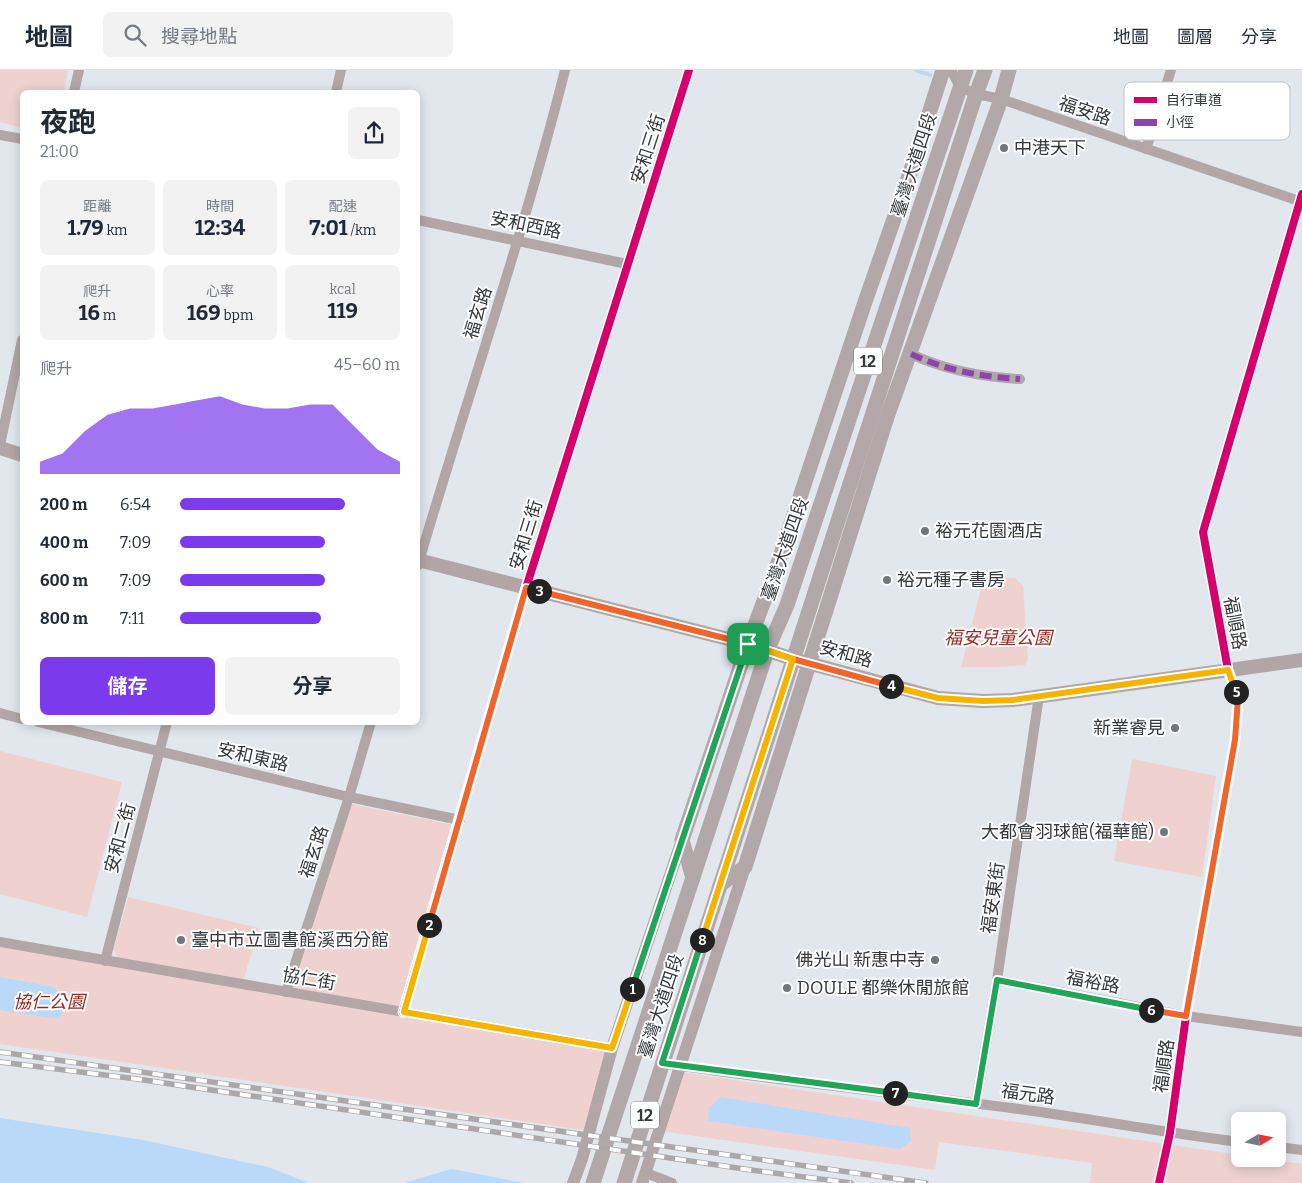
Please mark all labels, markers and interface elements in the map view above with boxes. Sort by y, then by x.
search box [103,12,453,57]
icon: search [121,21,149,49]
text: 地圖 [25,23,73,51]
text: 搜尋地點 [161,25,237,48]
text: 地圖 [1113,26,1149,48]
text: 圖層 [1177,26,1213,48]
text: 分享 [1241,26,1277,48]
legend [1124,82,1290,140]
street label: 福安路 [1056,92,1114,130]
text: 自行車道 [1166,92,1222,109]
text: 夜跑 [40,106,96,139]
button: share [348,107,400,159]
street label: 臺灣大道四段 [887,110,941,220]
street label: 安和三街 [626,111,670,187]
text: 小徑 [1166,114,1194,131]
place label: 中港天下 [1014,137,1086,159]
text: 21:00 [40,142,79,161]
marker: 中港天下 [998,142,1010,154]
text: 距離 [83,198,111,215]
text: 時間 [206,198,234,215]
text: 配速 [329,198,357,215]
street label: 安和西路 [488,207,564,243]
text: 1.79 [67,215,104,241]
text: 12:34 [195,215,245,241]
text: 7:01 [309,215,348,241]
text: km [104,222,127,239]
text: /km [348,222,376,239]
text: kcal [330,281,356,298]
text: 爬升 [83,283,111,300]
text: 心率 [206,283,234,300]
street label: 福玄路 [460,284,496,342]
text: 119 [327,298,358,324]
text: 16 [79,300,100,326]
text: 169 [187,300,221,326]
text: m [100,307,116,324]
text: bpm [221,307,253,324]
road number: 12 [854,348,882,374]
text: 45–60 m [334,355,400,374]
text: 爬升 [40,359,72,378]
street label: 臺灣大道四段 [757,494,813,604]
text: 200 m [40,495,87,514]
text: 6:54 [120,495,151,514]
street label: 安和三街 [505,497,547,573]
place label: 裕元花園酒店 [935,520,1043,542]
marker: 裕元花園酒店 [919,525,931,537]
text: 400 m [40,533,88,552]
text: 7:09 [120,533,151,552]
place label: 裕元種子書房 [897,569,1005,591]
text: 600 m [40,571,88,590]
text: 7:09 [120,571,151,590]
marker: 裕元種子書房 [881,574,893,586]
pin: 3 [526,578,552,604]
text: 3 [535,583,544,600]
street label: 福順路 [1219,594,1251,652]
text: 800 m [40,609,88,628]
text: 7:11 [120,609,144,628]
pin [727,623,769,665]
park label: 福安兒童公園 [944,627,1055,649]
icon: arrive [734,630,762,658]
street label: 安和路 [817,636,875,672]
button: 儲存 [40,657,215,715]
button: 分享 [225,657,400,715]
pin: 4 [878,674,904,698]
text: 4 [887,678,896,695]
pin: 5 [1224,680,1248,704]
text: 5 [1233,684,1240,701]
place label: 新業睿見 [1093,717,1165,739]
marker: 新業睿見 [1169,722,1181,734]
street label: 安和東路 [215,738,291,776]
street label: 安和二街 [100,800,140,876]
place label: 大都會羽球館(福華館) [981,821,1154,843]
street label: 福玄路 [295,823,333,881]
marker: 大都會羽球館(福華館) [1158,826,1170,838]
street label: 福安東街 [977,861,1009,935]
pin: 2 [416,912,442,938]
text: 2 [426,917,433,934]
pin: 8 [690,928,714,952]
place label: 臺中市立圖書館溪西分館 [191,929,389,951]
text: 8 [698,932,707,949]
marker: 臺中市立圖書館溪西分館 [175,934,187,946]
place label: 佛光山 新惠中寺 [795,949,925,971]
street label: 臺灣大道四段 [634,951,688,1061]
marker: 佛光山 新惠中寺 [929,954,941,966]
street label: 協仁街 [281,963,337,995]
street label: 福裕路 [1064,966,1122,998]
pin: 1 [620,976,644,1002]
place label: DOULE 都樂休閒旅館 [797,977,969,999]
text: 1 [629,981,636,998]
marker: DOULE 都樂休閒旅館 [781,982,793,994]
park label: 協仁公園 [13,991,88,1013]
pin: 6 [1138,998,1164,1022]
text: 6 [1147,1002,1156,1019]
street label: 福順路 [1149,1038,1179,1094]
street label: 福元路 [1000,1079,1056,1109]
pin: 7 [882,1080,908,1106]
text: 7 [892,1085,899,1102]
road number: 12 [631,1102,659,1128]
north arrow [1231,1112,1286,1168]
map controls [1231,1112,1286,1167]

